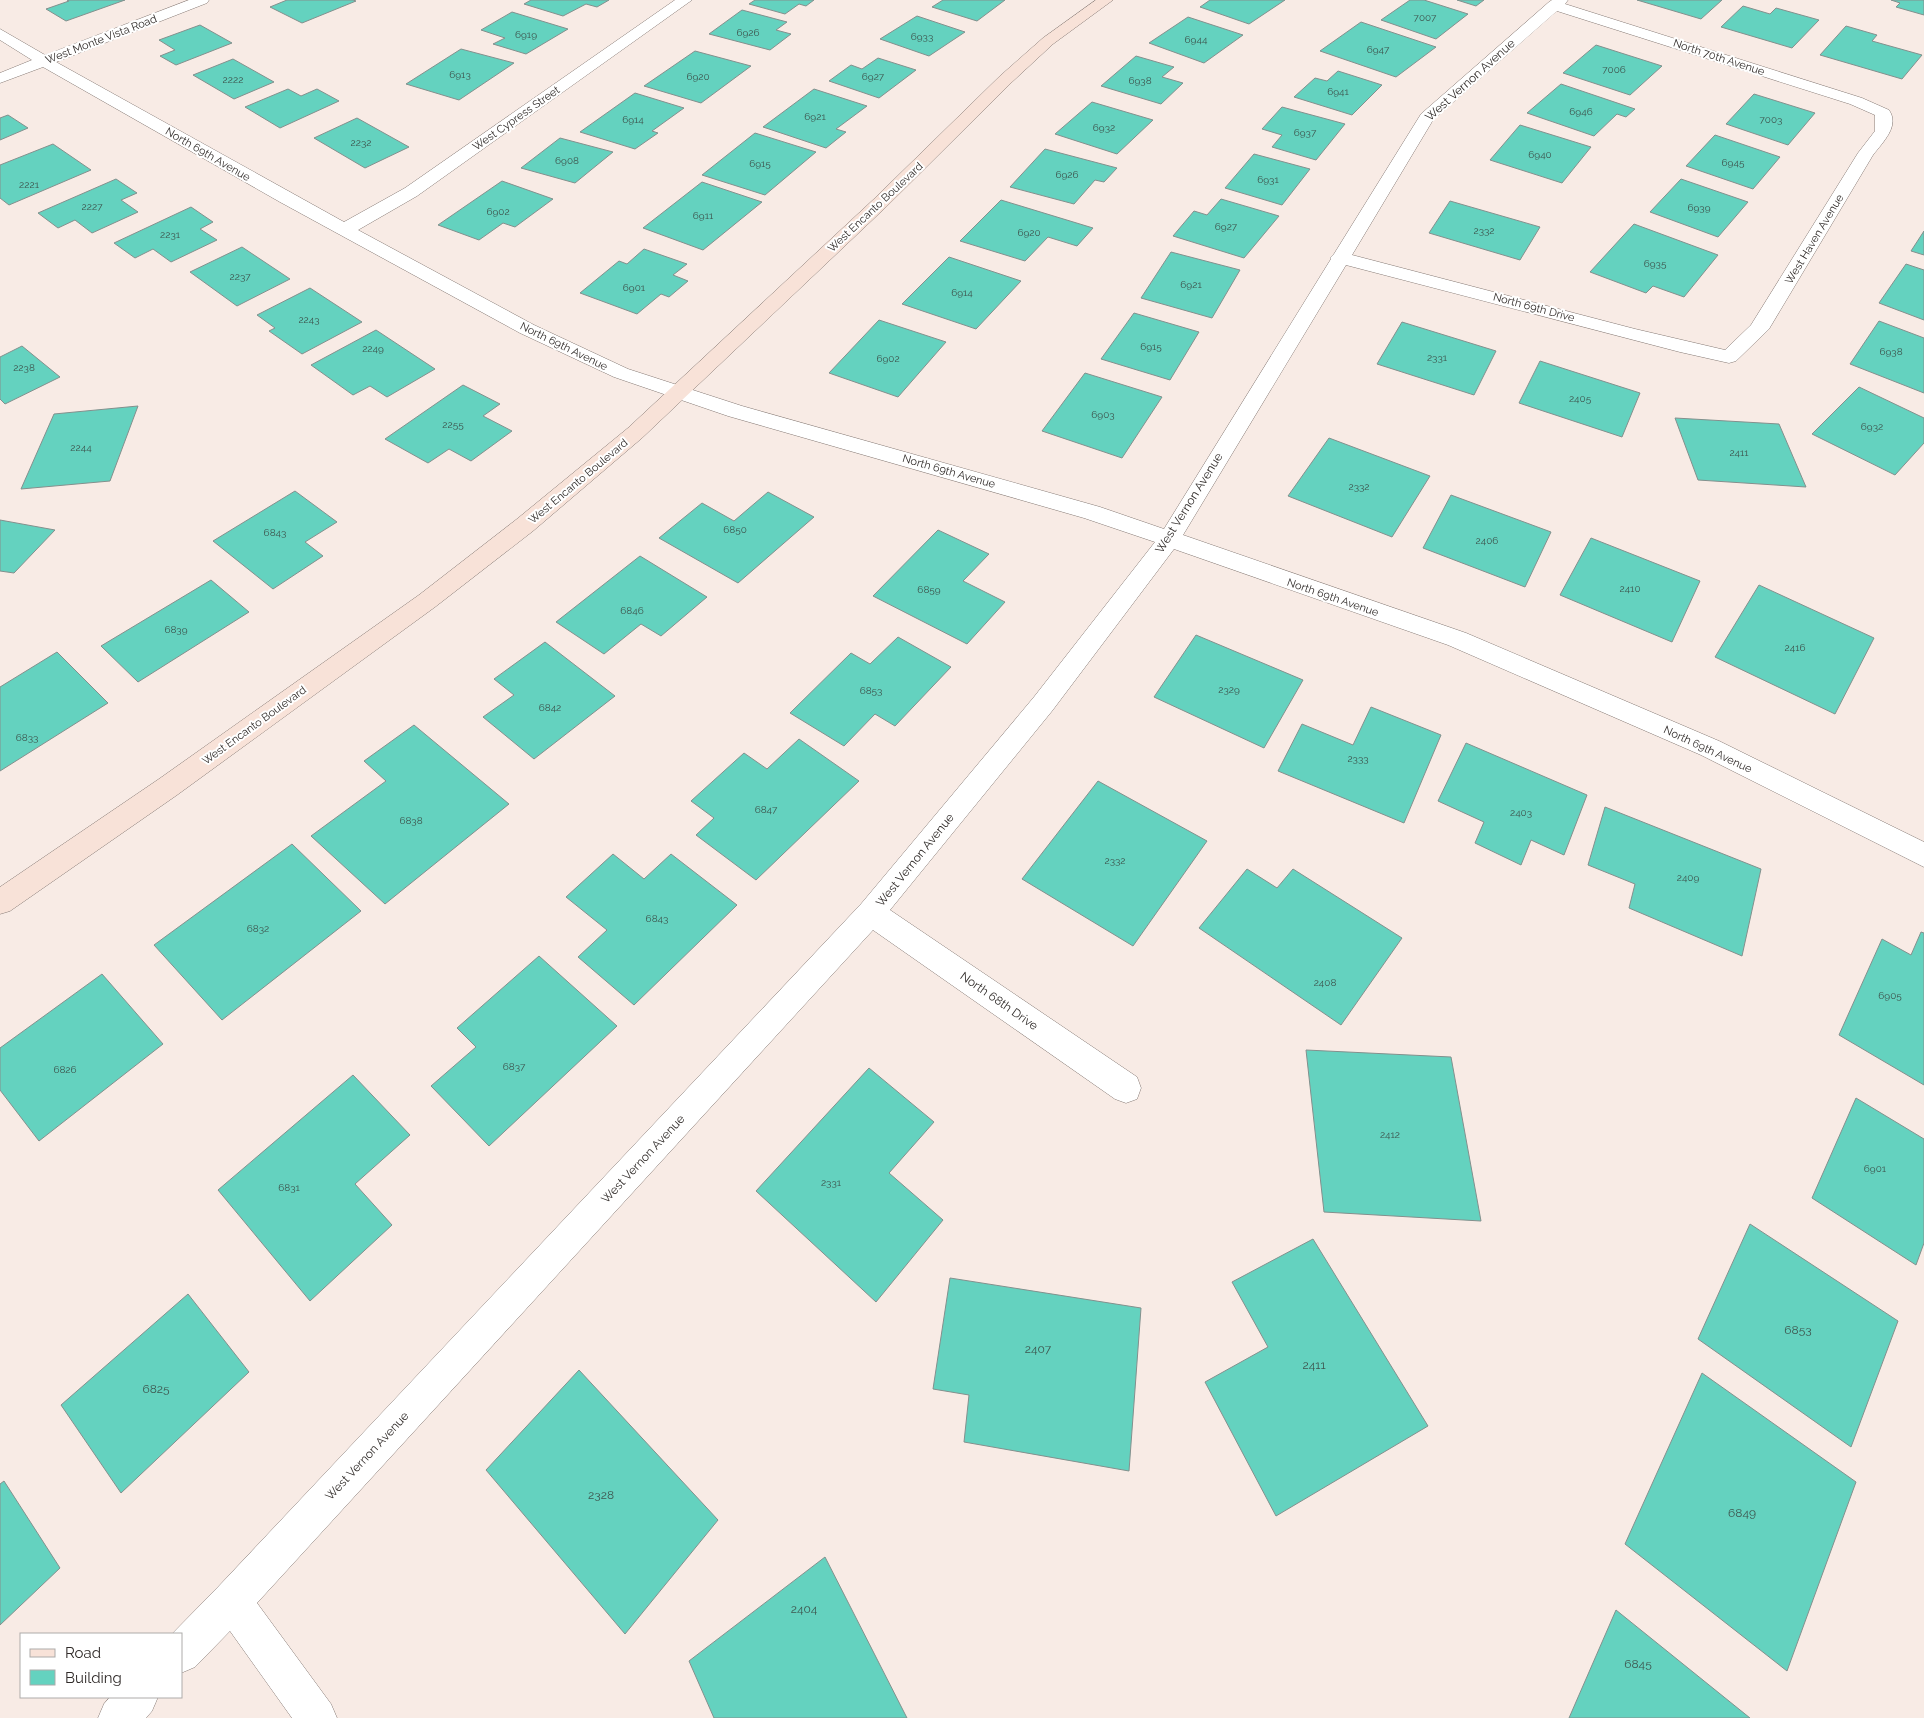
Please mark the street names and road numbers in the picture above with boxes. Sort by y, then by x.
street label: West Monte Vista Road [44,12,159,67]
street label: West Vernon Avenue [1422,36,1518,124]
street label: North 70th Avenue [1671,37,1767,79]
street label: West Cypress Street [470,83,563,153]
street label: North 69th Avenue [163,125,253,184]
street label: West Encanto Boulevard [825,160,926,255]
street label: West Haven Avenue [1782,192,1847,287]
street label: North 69th Drive [1492,290,1577,325]
street label: North 69th Avenue [518,320,610,374]
street label: West Encanto Boulevard [526,436,631,527]
street label: West Vernon Avenue [1152,450,1226,556]
street label: North 69th Avenue [901,452,997,491]
street label: North 69th Avenue [1285,576,1381,619]
street label: West Encanto Boulevard [200,683,309,768]
street label: North 69th Avenue [1662,723,1755,776]
street label: West Vernon Avenue [873,811,957,909]
street label: North 68th Drive [957,969,1041,1033]
street label: West Vernon Avenue [598,1112,688,1206]
street label: West Vernon Avenue [322,1409,412,1503]

